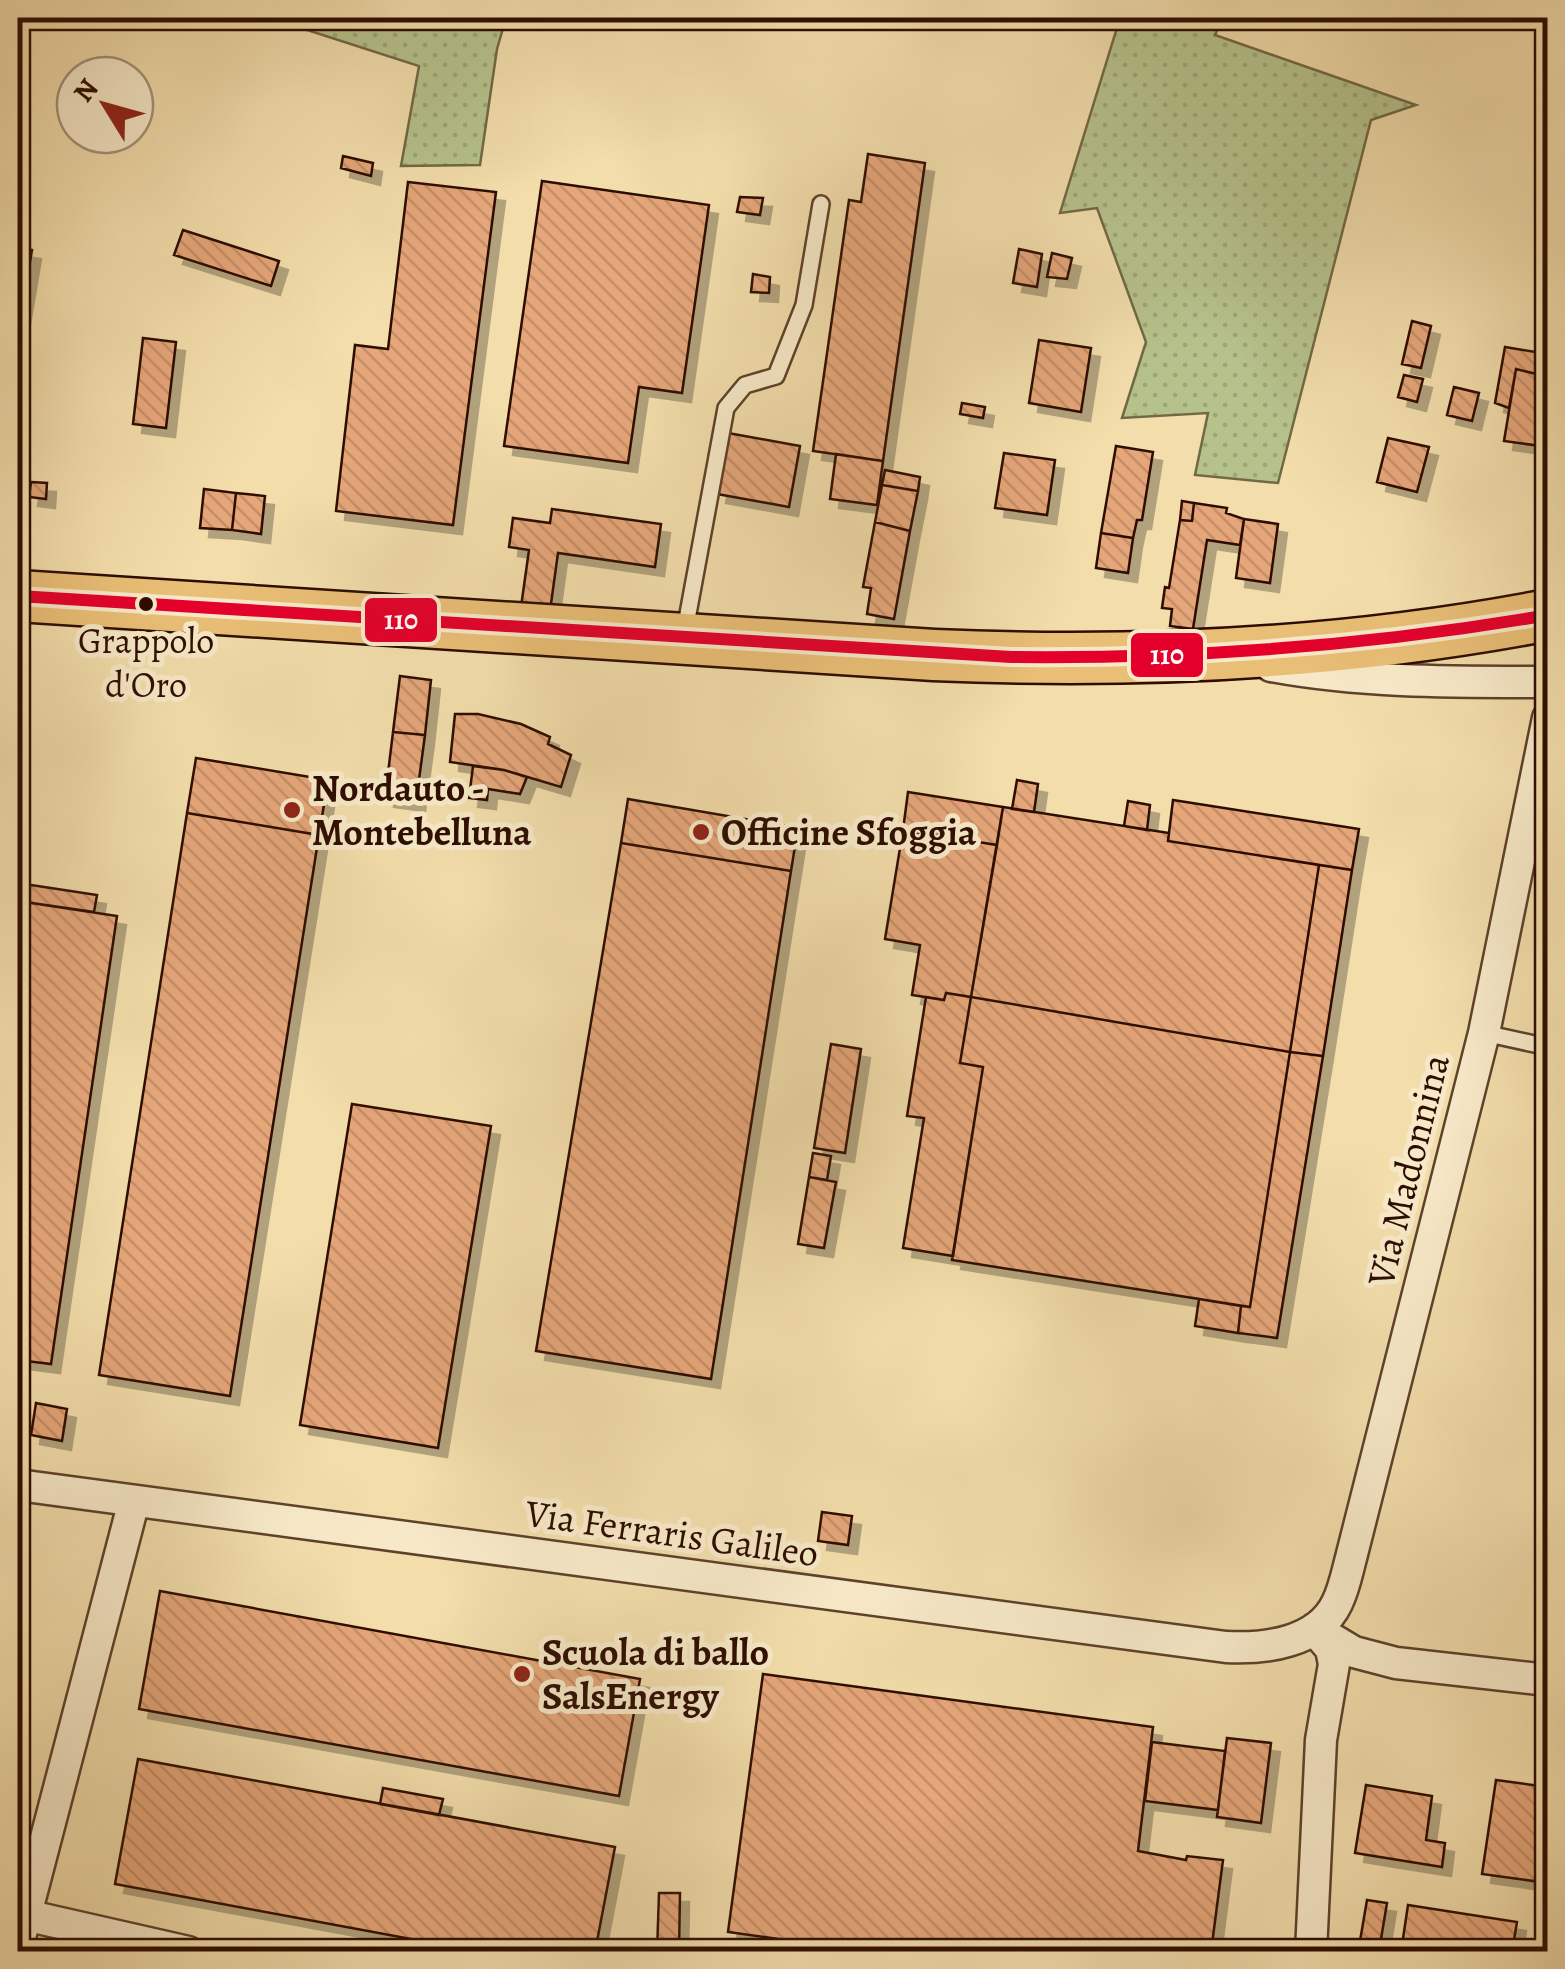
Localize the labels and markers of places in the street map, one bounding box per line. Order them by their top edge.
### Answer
marker: Grappolo d'Oro [136,594,156,614]
place label: Grappolo d'Oro [78,616,214,709]
place label: Nordauto - Montebelluna [312,762,532,858]
marker: Nordauto - Montebelluna [281,799,303,821]
place label: Officine Sfoggia [721,806,977,858]
marker: Officine Sfoggia [690,821,712,843]
place label: Scuola di ballo SalsEnergy [542,1626,769,1722]
marker: Scuola di ballo SalsEnergy [511,1663,533,1685]

